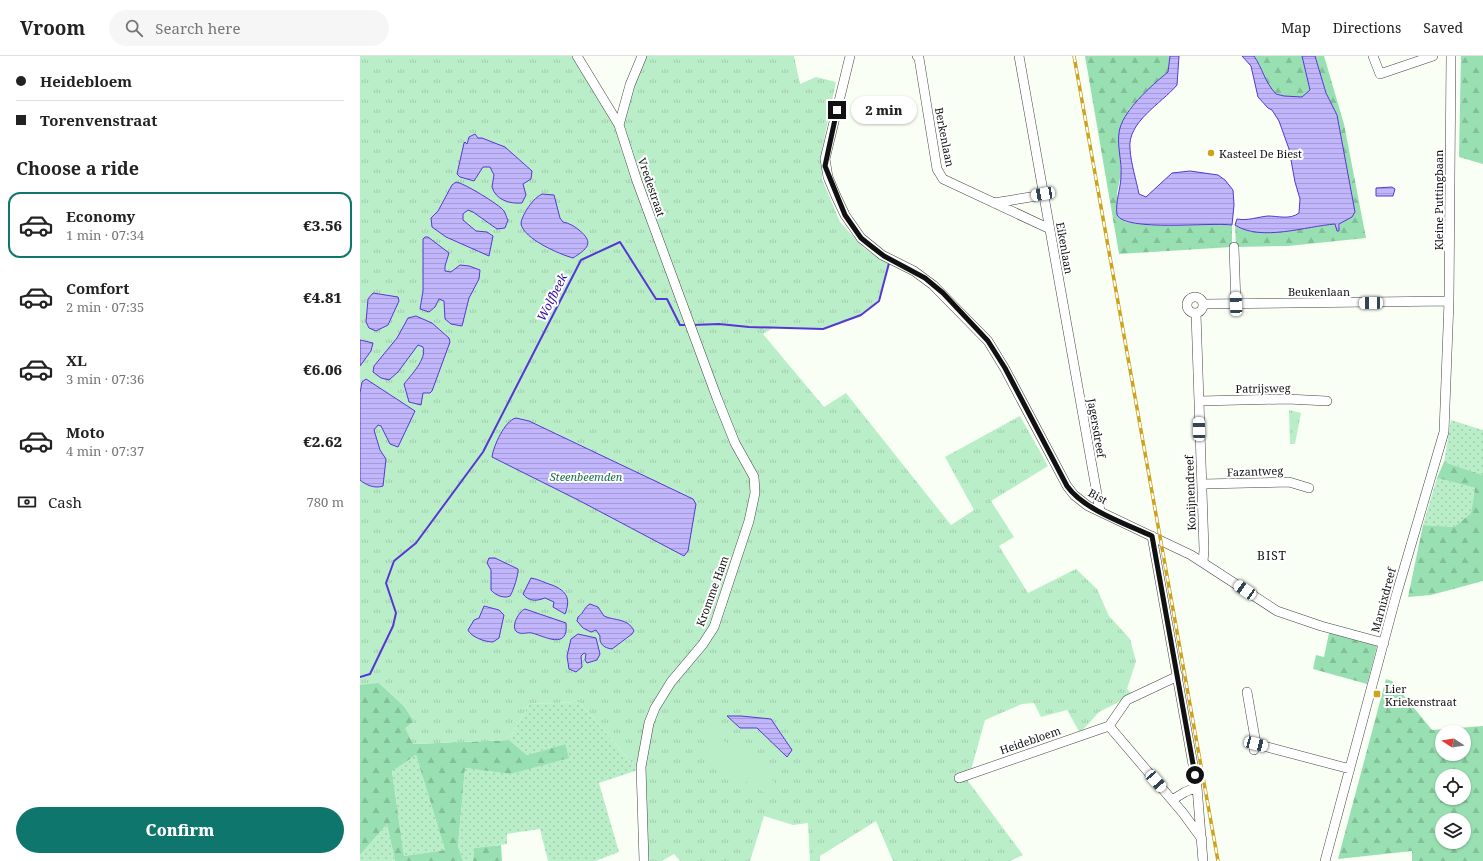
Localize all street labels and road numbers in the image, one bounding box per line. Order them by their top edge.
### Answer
street label: Berkenlaan [932,106,958,168]
street label: Kleine Puttingbaan [1431,150,1446,250]
street label: Vredestraat [635,156,669,218]
street label: Eikenlaan [1053,221,1077,275]
street label: Beukenlaan [1288,284,1350,299]
street label: Patrijsweg [1235,380,1291,396]
street label: Jagersdreef [1084,396,1110,460]
street label: Konijnendreef [1181,454,1199,531]
street label: Fazantweg [1227,463,1283,479]
street label: Bist [1086,485,1110,507]
street label: Kromme Ham [692,553,732,628]
street label: Marnixdreef [1367,565,1399,634]
street label: Heidebloem [998,722,1063,757]

